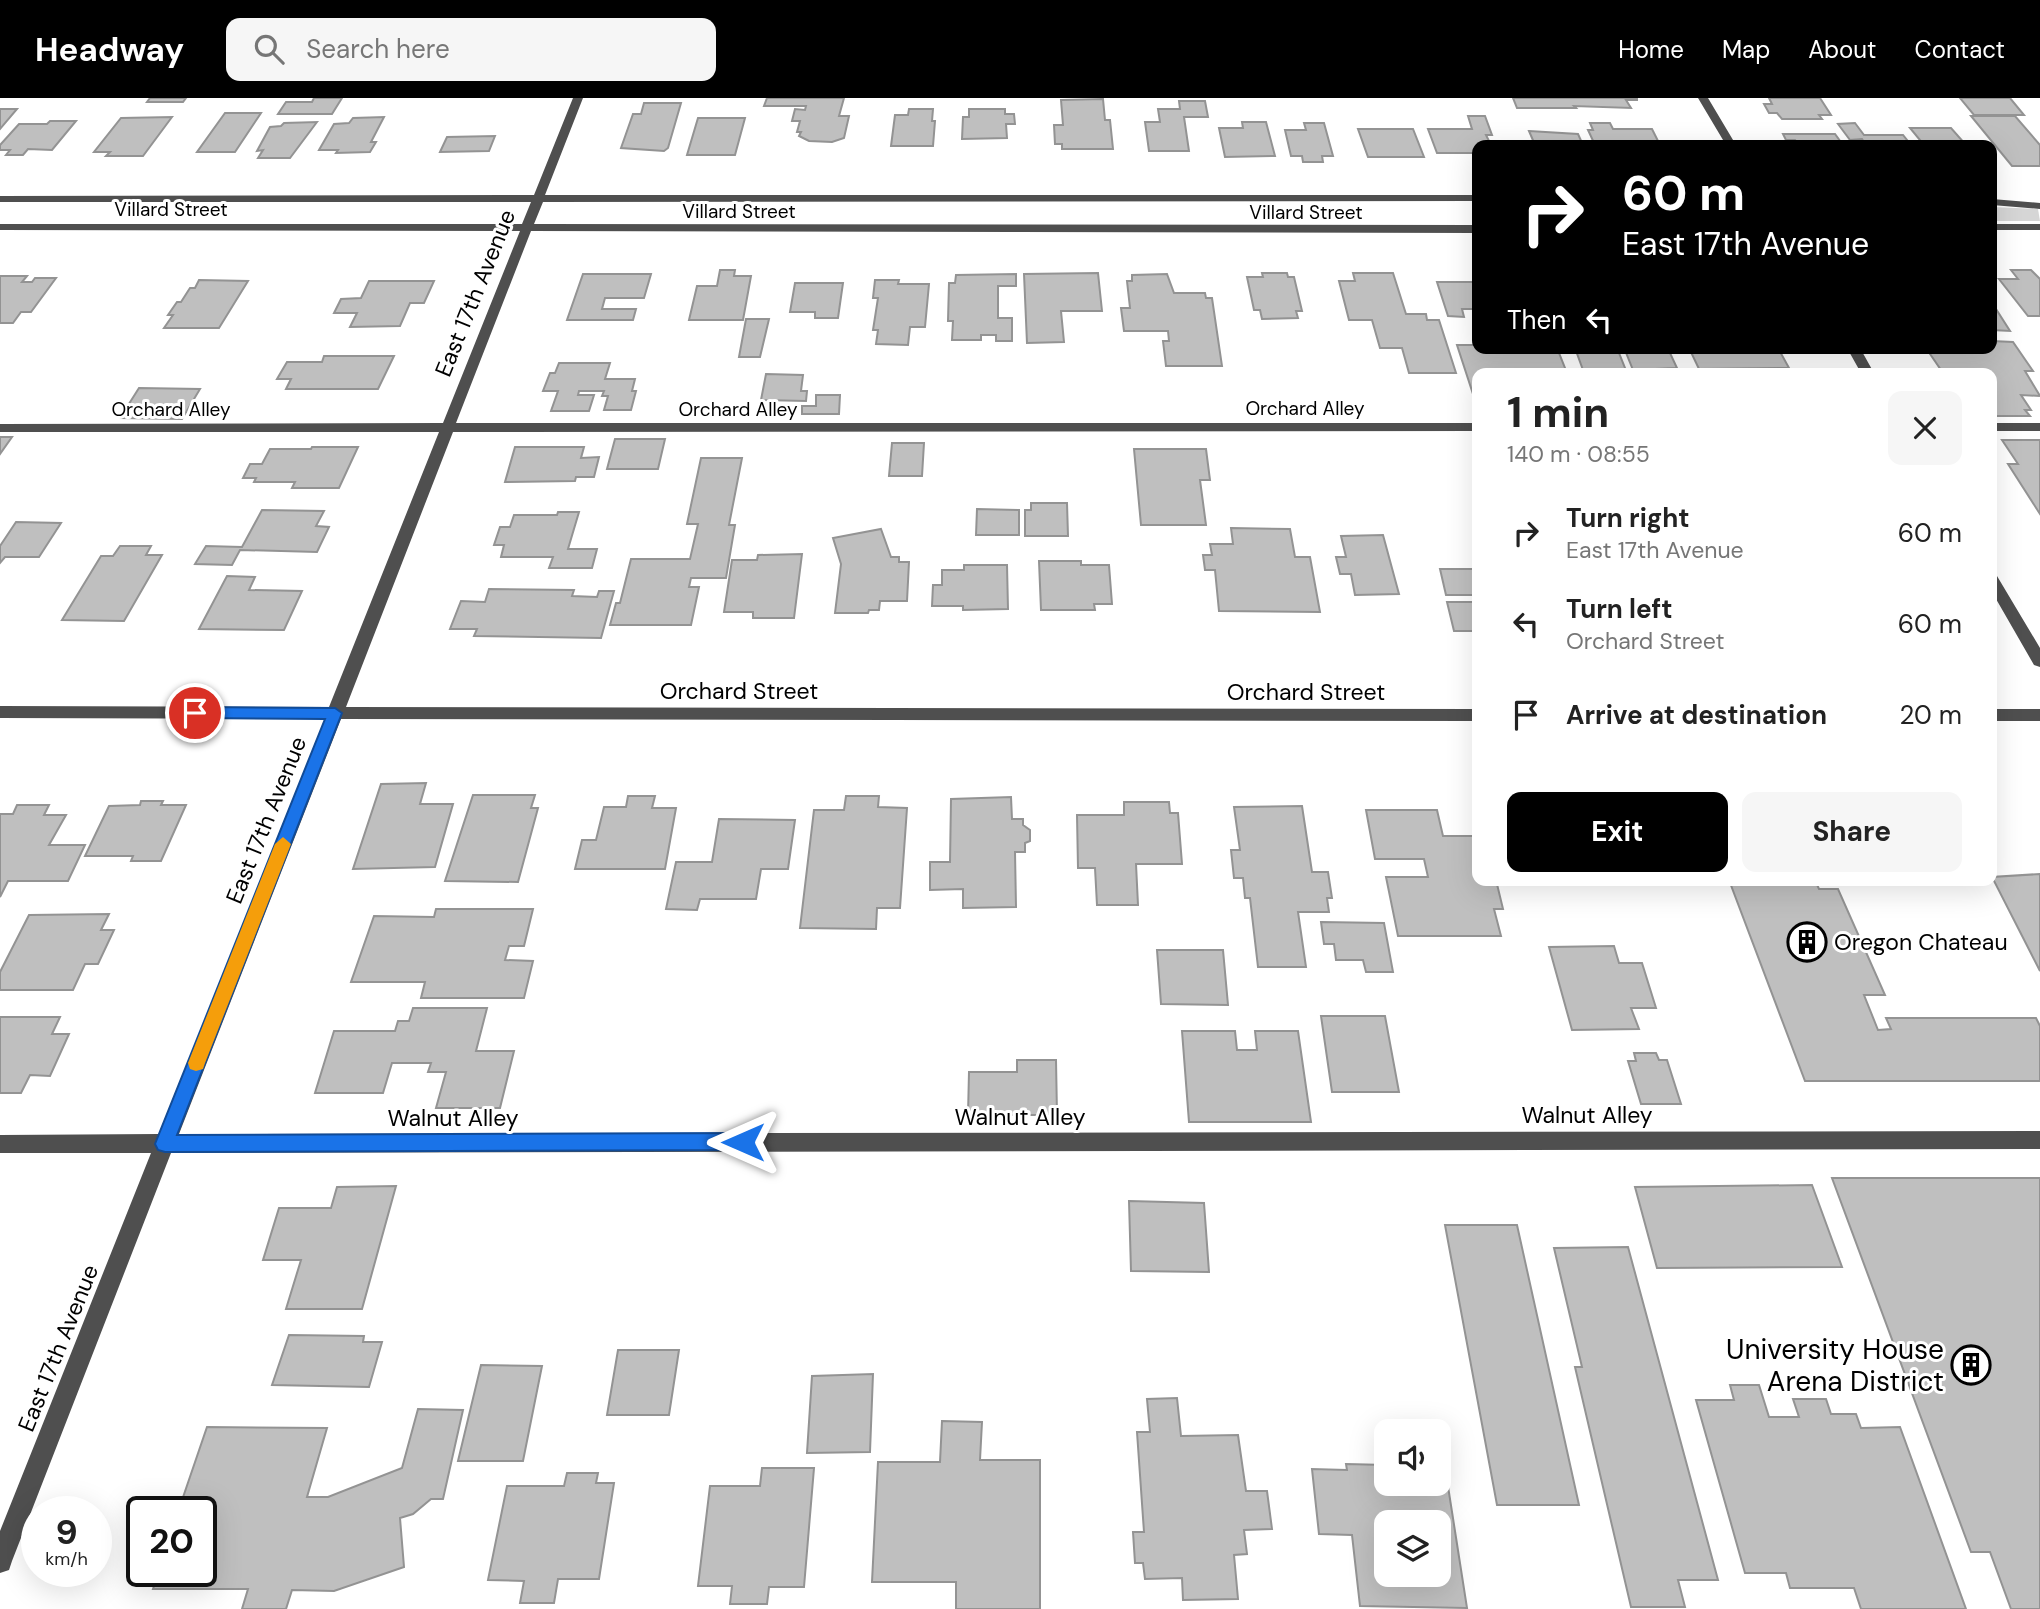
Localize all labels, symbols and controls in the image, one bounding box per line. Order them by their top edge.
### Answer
search box [226,18,716,81]
text: Headway [35,28,184,71]
icon: search [250,30,288,68]
text: Search here [306,32,450,66]
text: Home [1618,34,1684,65]
text: Map [1722,34,1770,65]
text: About [1808,34,1877,65]
text: Contact [1915,34,2005,65]
text: 60 m [1622,161,1745,225]
icon: right [1507,168,1598,259]
street label: Villard Street [114,197,228,222]
street label: Villard Street [682,199,796,224]
street label: Villard Street [1249,200,1363,225]
street label: East 17th Avenue [428,205,522,381]
text: East 17th Avenue [1622,223,1869,265]
icon: left [1580,301,1618,339]
text: Then [1507,303,1566,337]
text: 1 min [1507,385,1609,440]
button: close [1888,391,1962,465]
street label: Orchard Alley [1245,396,1365,421]
street label: Orchard Alley [111,397,231,422]
street label: Orchard Alley [678,397,798,422]
text: 140 m · 08:55 [1507,439,1650,469]
text: Turn right [1566,501,1690,535]
icon: right [1507,514,1545,552]
text: 60 m [1898,516,1962,550]
text: East 17th Avenue [1566,535,1744,565]
text: Turn left [1566,592,1673,626]
icon: left [1507,605,1545,643]
text: 60 m [1898,607,1962,641]
text: Orchard Street [1566,626,1725,656]
street label: Orchard Street [660,676,818,706]
street label: Orchard Street [1227,677,1385,707]
pin [165,683,225,743]
icon: arrive [176,694,214,732]
icon: arrive [1507,696,1545,734]
text: Arrive at destination [1566,698,1827,732]
text: 20 m [1899,698,1962,732]
street label: East 17th Avenue [219,732,313,908]
button: Exit [1507,792,1728,872]
button: Share [1742,792,1962,872]
building icon: Oregon Chateau [1786,921,1828,963]
place label: Oregon Chateau [1834,927,2008,957]
street label: Walnut Alley [1521,1100,1653,1130]
street label: Walnut Alley [954,1102,1086,1132]
street label: Walnut Alley [387,1103,519,1133]
position arrow [706,1105,780,1179]
street label: East 17th Avenue [11,1260,105,1436]
place label: University House Arena District [1726,1331,1944,1400]
building icon: University House Arena District [1950,1344,1992,1386]
map controls [1374,1419,1451,1587]
button: sound [1374,1419,1451,1496]
speed limit sign: 20 [126,1496,217,1587]
text: 9 [55,1509,78,1555]
button: layers [1374,1510,1451,1587]
text: km/h [45,1547,88,1571]

